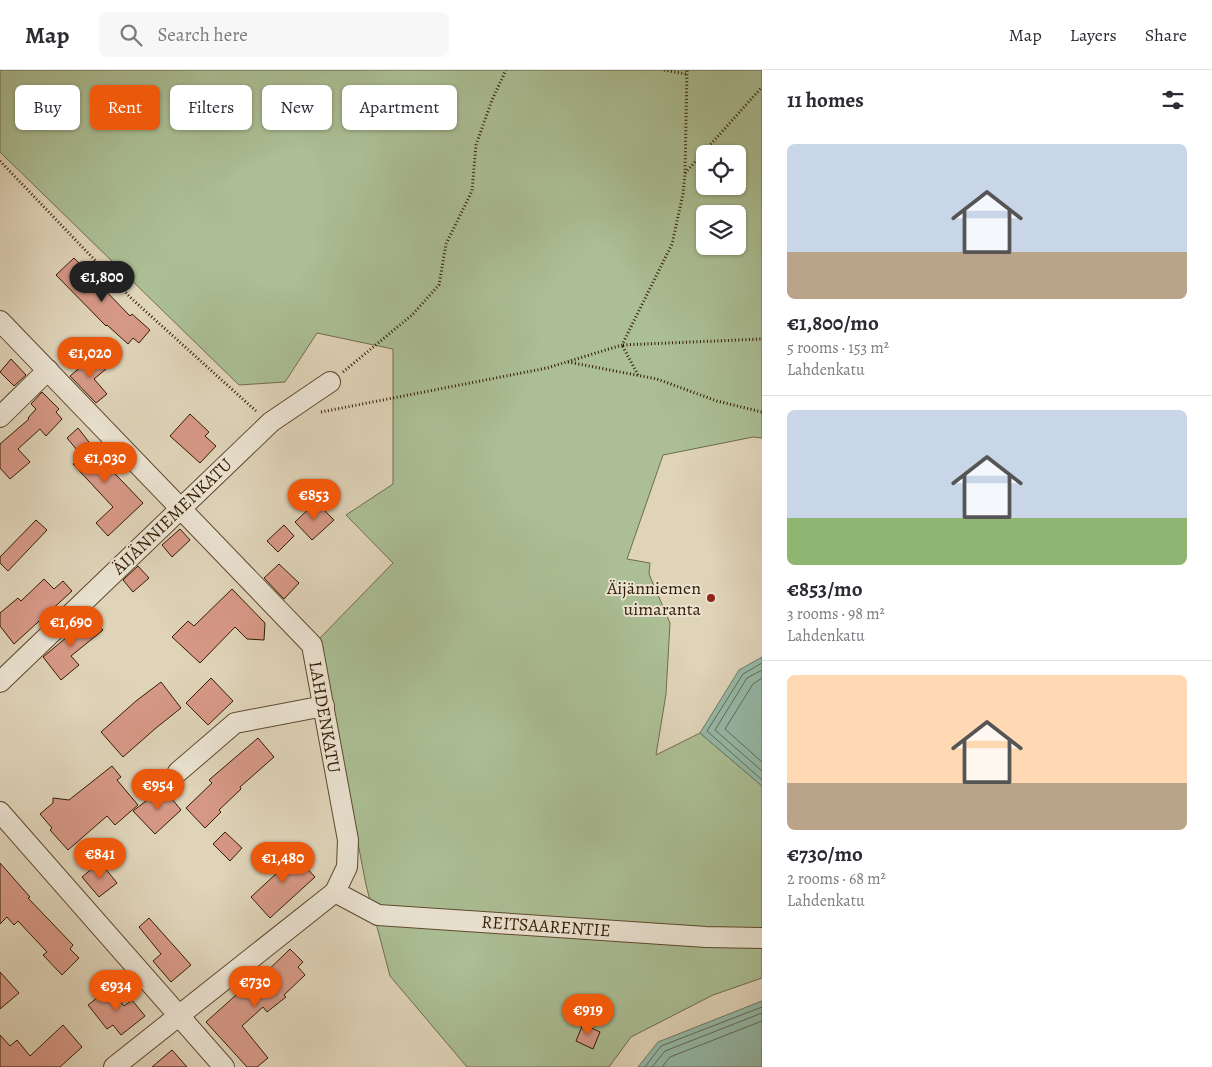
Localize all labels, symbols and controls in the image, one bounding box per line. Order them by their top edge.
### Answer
search box [99,12,449,57]
text: Map [25,19,69,51]
icon: search [117,21,145,49]
text: Search here [157,22,248,48]
text: Map [1009,23,1042,47]
text: Layers [1070,23,1117,47]
text: Share [1145,23,1187,47]
chip: Buy [15,85,80,130]
chip: Rent [90,85,160,130]
chip: Filters [170,85,252,130]
chip: New [262,85,332,130]
chip: Apartment [342,85,457,130]
text: 11 homes [787,86,864,114]
icon: filters [1159,86,1187,114]
map controls [696,145,746,255]
button: locate [696,145,746,195]
icon: home [942,177,1032,267]
button: layers [696,205,746,255]
pin: €1,800 [61,260,143,303]
text: €1,800 [81,266,124,288]
text: €1,800/mo [787,309,879,337]
pin: €1,020 [49,336,131,379]
text: 5 rooms · 153 m² [787,337,889,359]
text: €1,020 [68,342,112,364]
text: Lahdenkatu [787,359,865,381]
pin: €1,030 [64,442,146,484]
icon: home [942,442,1032,532]
text: €1,030 [84,447,126,469]
street label: ÄIJÄNNIEMENKATU [106,452,237,580]
pin: €853 [284,478,344,521]
text: €853 [299,484,329,506]
text: €853/mo [787,575,862,603]
place label: Äijänniemen uimaranta [606,576,702,621]
marker: Äijänniemen uimaranta [705,592,717,604]
text: 3 rooms · 98 m² [787,603,885,625]
pin: €1,690 [30,606,112,648]
text: €1,690 [50,611,92,633]
text: Lahdenkatu [787,625,865,647]
street label: LAHDENKATU [303,659,347,775]
icon: home [942,707,1032,797]
pin: €954 [128,768,188,811]
text: €954 [143,774,173,796]
pin: €841 [70,838,130,880]
text: €730/mo [787,840,863,868]
pin: €1,480 [242,842,324,884]
text: €841 [85,843,115,865]
text: €1,480 [262,847,304,869]
text: 2 rooms · 68 m² [787,868,886,890]
text: Lahdenkatu [787,890,865,912]
street label: REITSAARENTIE [481,910,611,942]
pin: €730 [225,966,285,1008]
pin: €934 [86,970,146,1012]
text: €730 [240,971,270,993]
text: €934 [101,975,132,997]
pin: €919 [558,994,618,1036]
text: €919 [573,999,603,1021]

